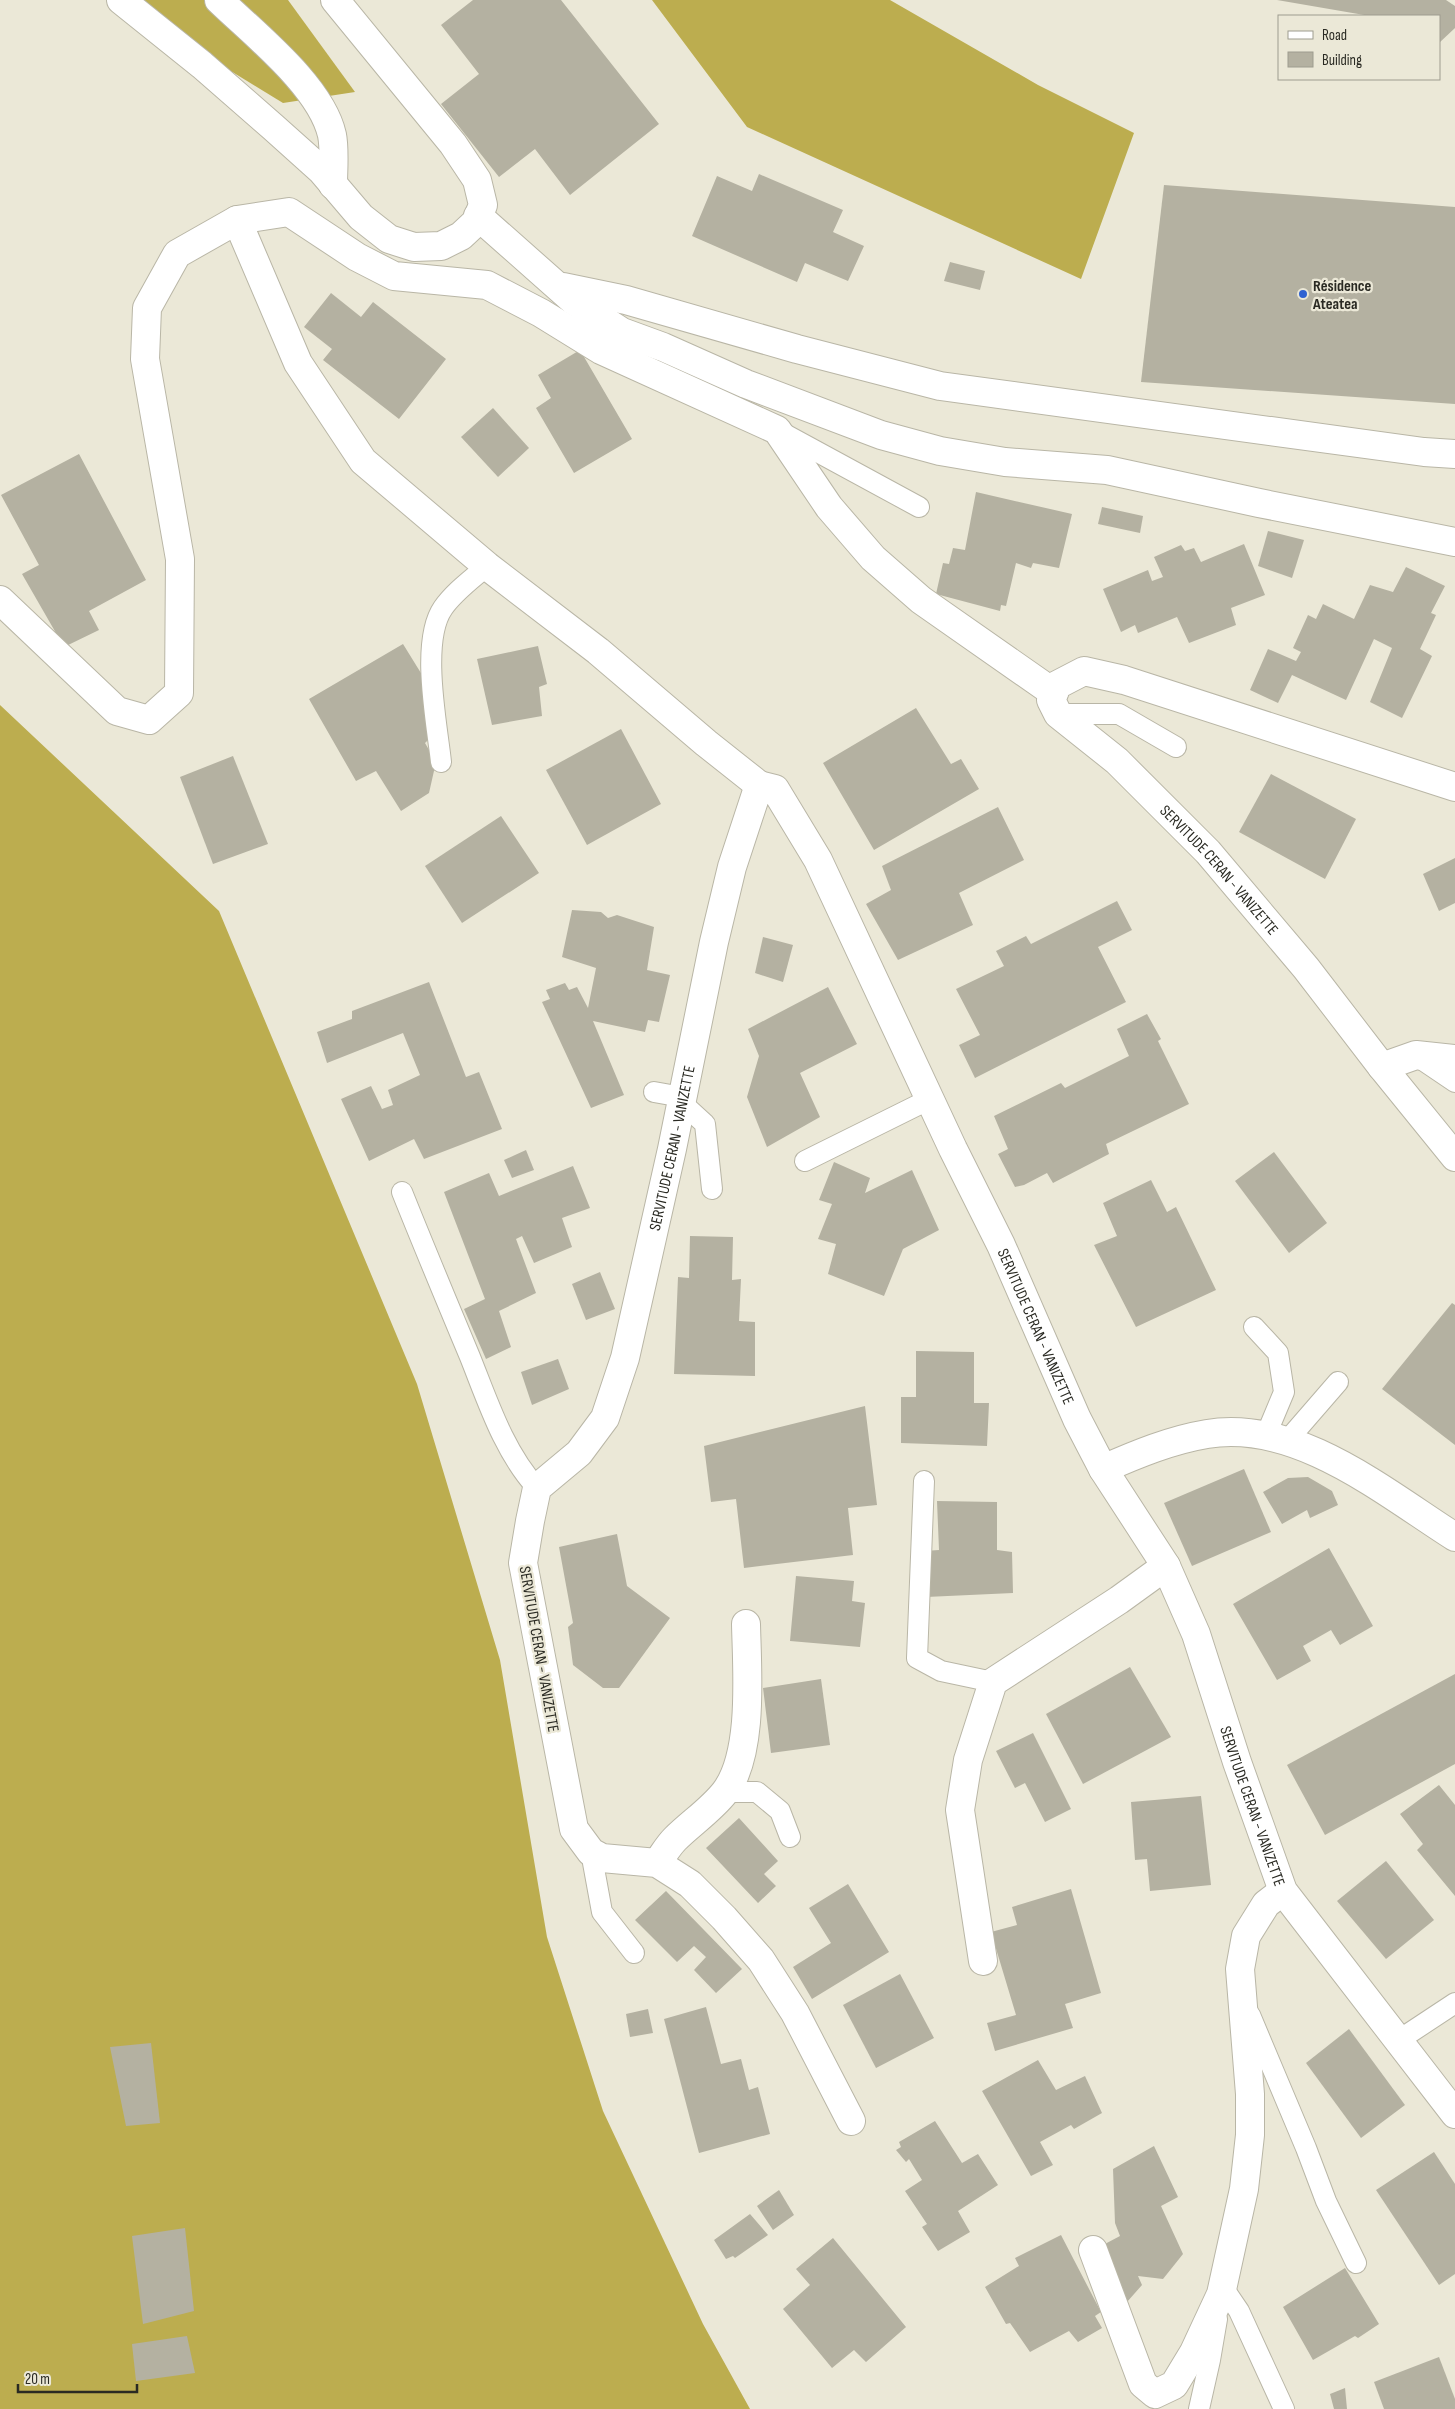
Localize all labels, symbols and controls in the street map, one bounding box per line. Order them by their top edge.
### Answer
legend [1278,15,1440,80]
text: Road [1322,26,1347,45]
text: Building [1322,51,1362,70]
place label: Résidence Ateatea [1312,277,1372,314]
marker: Résidence Ateatea [1297,288,1309,300]
street label: SERVITUDE CERAN - VANIZETTE [1155,802,1282,939]
street label: SERVITUDE CERAN - VANIZETTE [646,1064,700,1233]
street label: SERVITUDE CERAN - VANIZETTE [993,1246,1077,1408]
street label: SERVITUDE CERAN - VANIZETTE [515,1565,562,1734]
street label: SERVITUDE CERAN - VANIZETTE [1215,1724,1289,1889]
scale bar [18,2362,136,2394]
text: 20 m [25,2370,50,2389]

